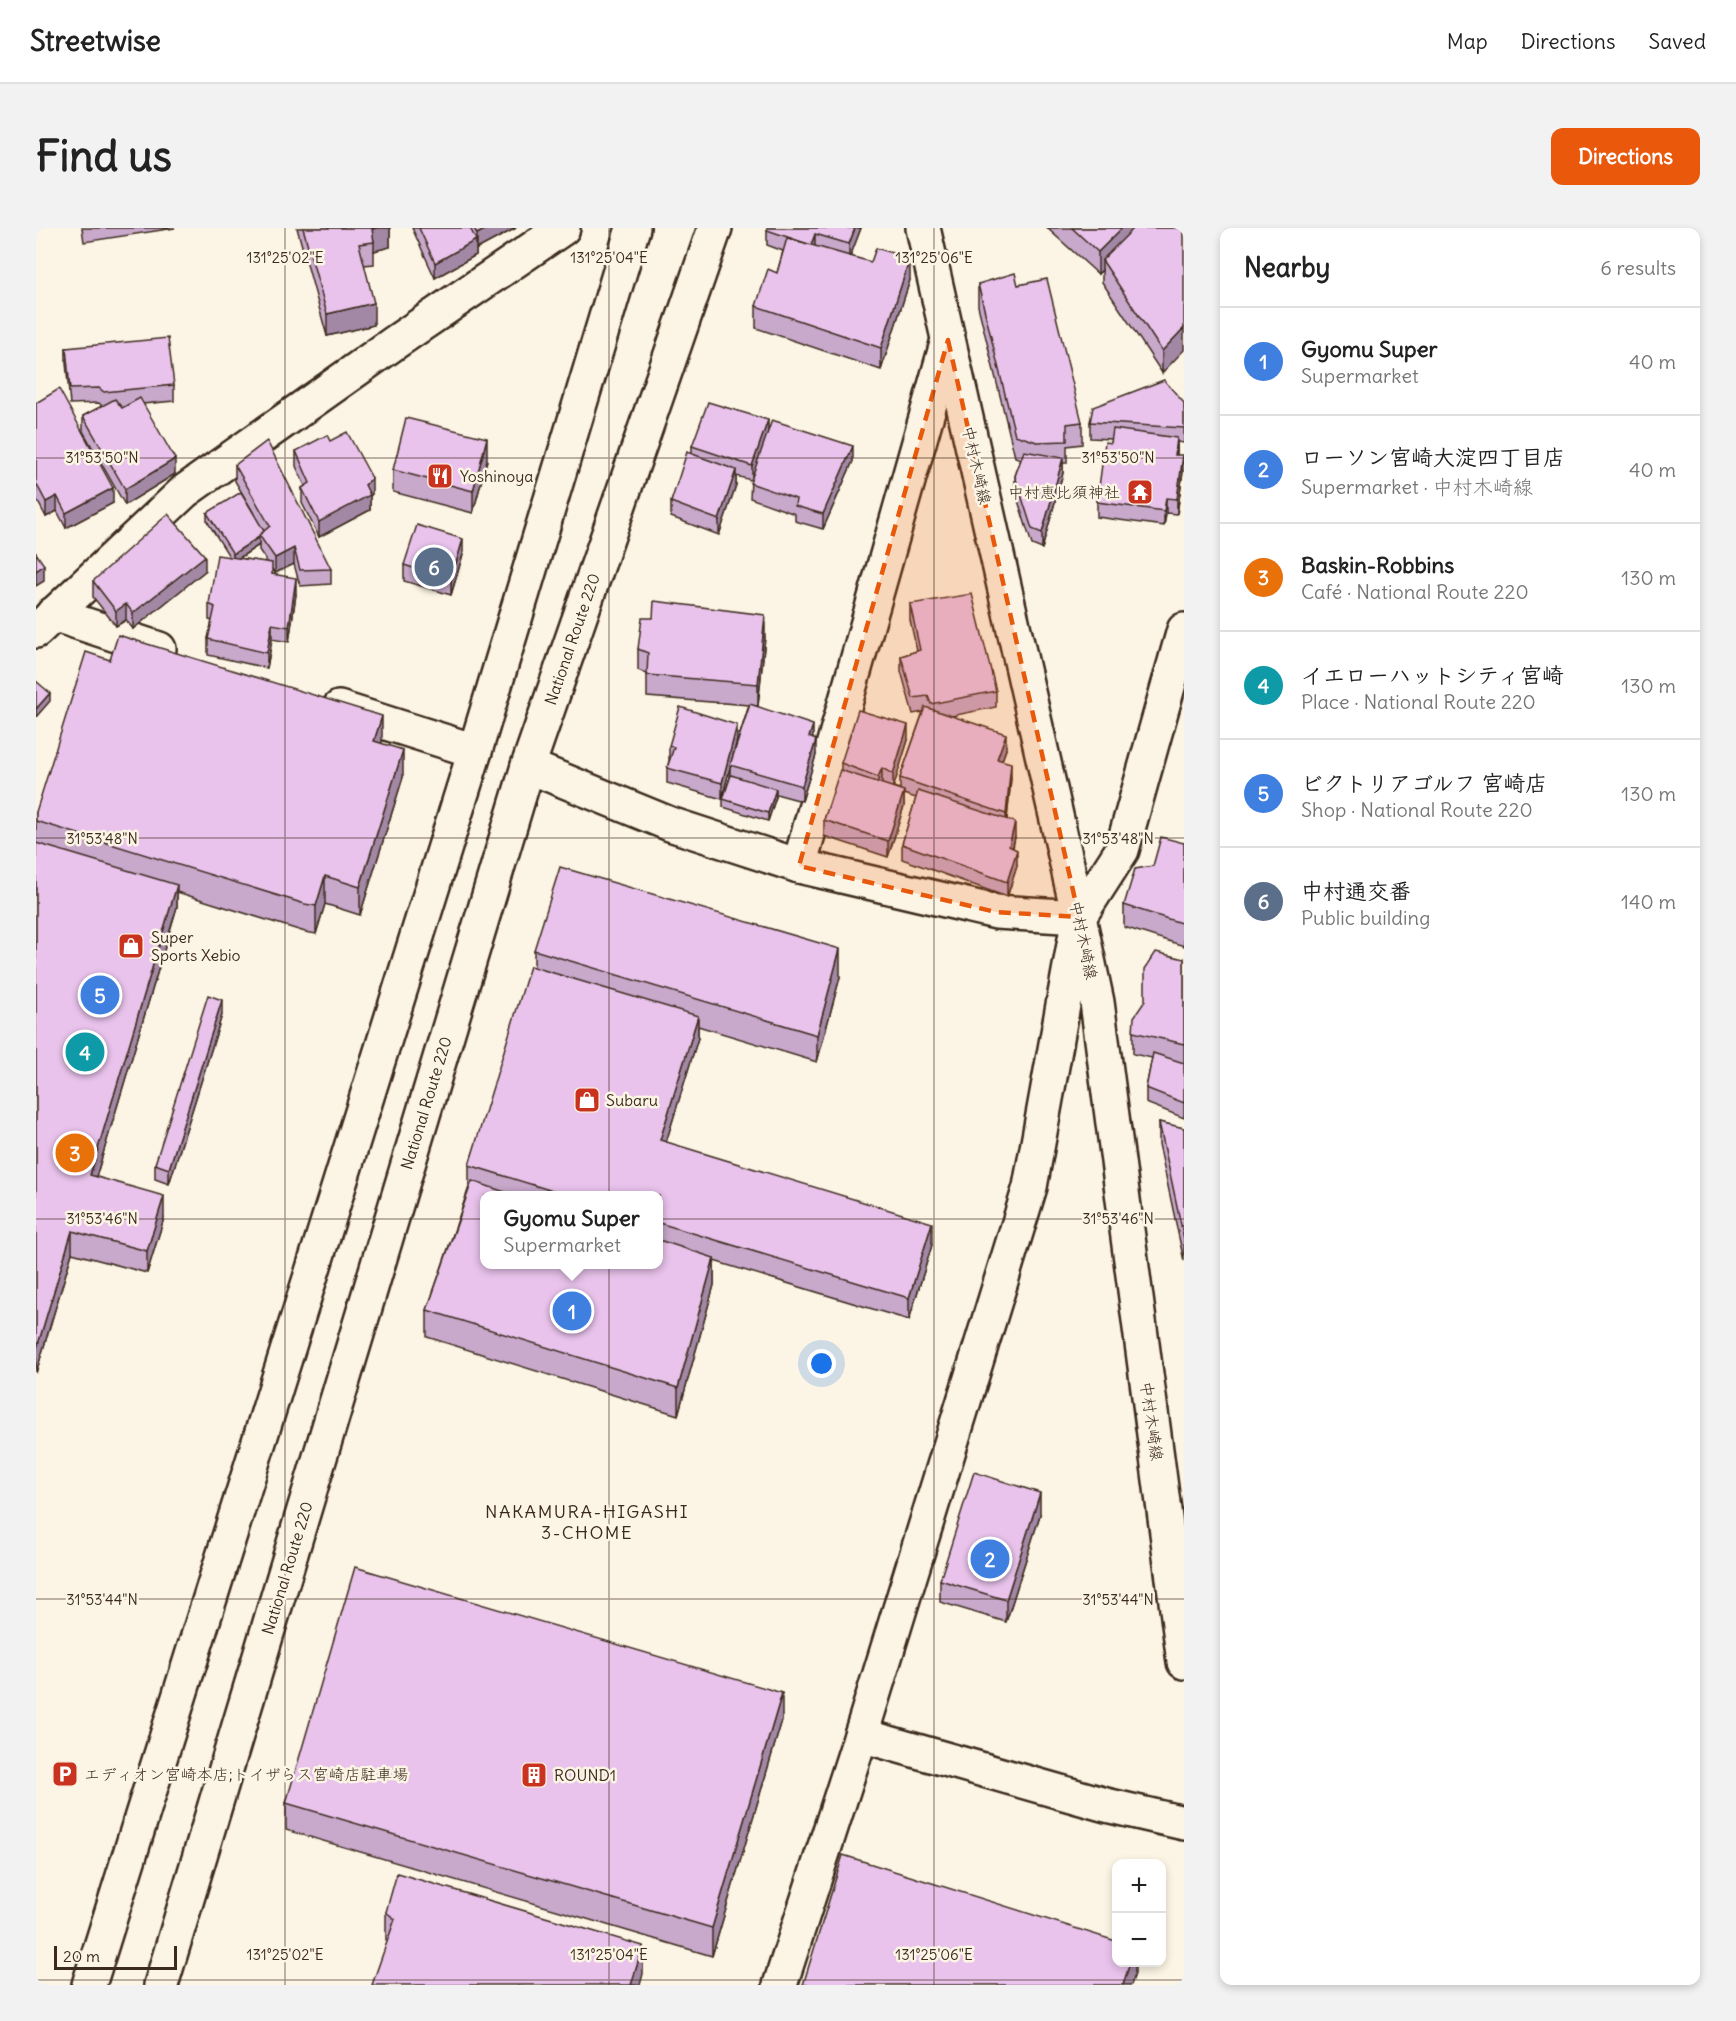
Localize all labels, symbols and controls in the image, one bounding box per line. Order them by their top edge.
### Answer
text: Streetwise [30,23,161,59]
text: Map [1447,28,1488,55]
text: Directions [1521,28,1615,55]
text: Saved [1648,28,1706,55]
button: Directions [1551,128,1700,185]
text: Find us [36,130,172,182]
text: 131°25'02"E [246,248,324,267]
text: 131°25'04"E [570,248,648,267]
text: 131°25'06"E [895,248,973,267]
text: Nearby [1244,251,1330,284]
text: 6 results [1600,255,1676,280]
text: Gyomu Super [1301,335,1437,363]
text: 1 [1260,349,1267,374]
text: 40 m [1629,349,1676,374]
text: Supermarket [1301,363,1419,388]
street label: 中村木崎線 [958,424,996,506]
text: ローソン宮崎大淀四丁目店 [1301,443,1565,471]
text: 31°53'50"N [65,448,139,467]
text: 31°53'50"N [1081,448,1155,467]
text: 2 [1258,457,1269,482]
text: 40 m [1629,457,1676,482]
restaurant icon: Yoshinoya [425,461,455,491]
place label: Yoshinoya [460,466,533,486]
text: Supermarket · 中村木崎線 [1301,474,1533,499]
temple icon: 中村恵比須神社 [1125,477,1155,507]
place label: 中村恵比須神社 [1008,482,1120,502]
pin: 6 [414,544,454,590]
text: Baskin-Robbins [1301,551,1454,579]
text: 3 [1258,565,1269,590]
text: 130 m [1621,565,1676,590]
street label: National Route 220 [540,571,604,707]
text: Café · National Route 220 [1301,579,1529,604]
text: イエローハットシティ宮崎 [1301,661,1564,689]
text: 4 [1258,673,1269,698]
text: 130 m [1621,673,1676,698]
text: Place · National Route 220 [1301,689,1536,714]
text: ビクトリアゴルフ 宮崎店 [1301,769,1547,797]
text: 5 [1258,781,1269,806]
text: 130 m [1621,781,1676,806]
text: Shop · National Route 220 [1301,797,1533,822]
text: 31°53'48"N [66,829,138,848]
text: 31°53'48"N [1082,829,1154,848]
text: 中村通交番 [1301,877,1411,905]
text: 6 [1258,889,1269,914]
text: 140 m [1621,889,1676,914]
street label: 中村木崎線 [1066,899,1102,981]
text: Public building [1301,905,1430,930]
place label: Super Sports Xebio [151,927,241,965]
shop icon: Super Sports Xebio [116,931,146,961]
pin: 5 [80,972,120,1017]
pin: 4 [65,1030,104,1074]
street label: National Route 220 [396,1034,456,1172]
shop icon: Subaru [572,1085,602,1115]
place label: Subaru [606,1090,658,1110]
pin: 3 [56,1130,94,1176]
popup [480,1191,663,1269]
text: Gyomu Super [503,1204,640,1232]
text: 31°53'46"N [66,1209,138,1228]
text: 31°53'46"N [1082,1209,1154,1228]
text: Supermarket [503,1232,621,1257]
pin: 1 [552,1288,592,1334]
your location [807,1349,836,1378]
street label: 中村木崎線 [1137,1380,1167,1462]
street label: National Route 220 [257,1499,317,1637]
district label: NAKAMURA-HIGASHI 3-CHOME [485,1500,689,1544]
pin: 2 [970,1536,1010,1582]
text: 31°53'44"N [66,1590,138,1609]
text: 31°53'44"N [1082,1590,1154,1609]
parking icon: エディオン宮崎本店;トイザらス宮崎店駐車場 [50,1759,80,1789]
building icon: ROUND1 [519,1760,549,1790]
place label: エディオン宮崎本店;トイザらス宮崎店駐車場 [84,1764,409,1784]
place label: ROUND1 [554,1765,616,1785]
map controls [1112,1859,1166,1967]
button: + [1112,1859,1166,1913]
button: − [1112,1913,1166,1967]
scale bar [54,1943,177,1970]
text: 131°25'02"E [246,1945,324,1964]
text: 131°25'04"E [570,1945,648,1964]
text: 131°25'06"E [895,1945,973,1964]
text: 20 m [63,1946,100,1966]

